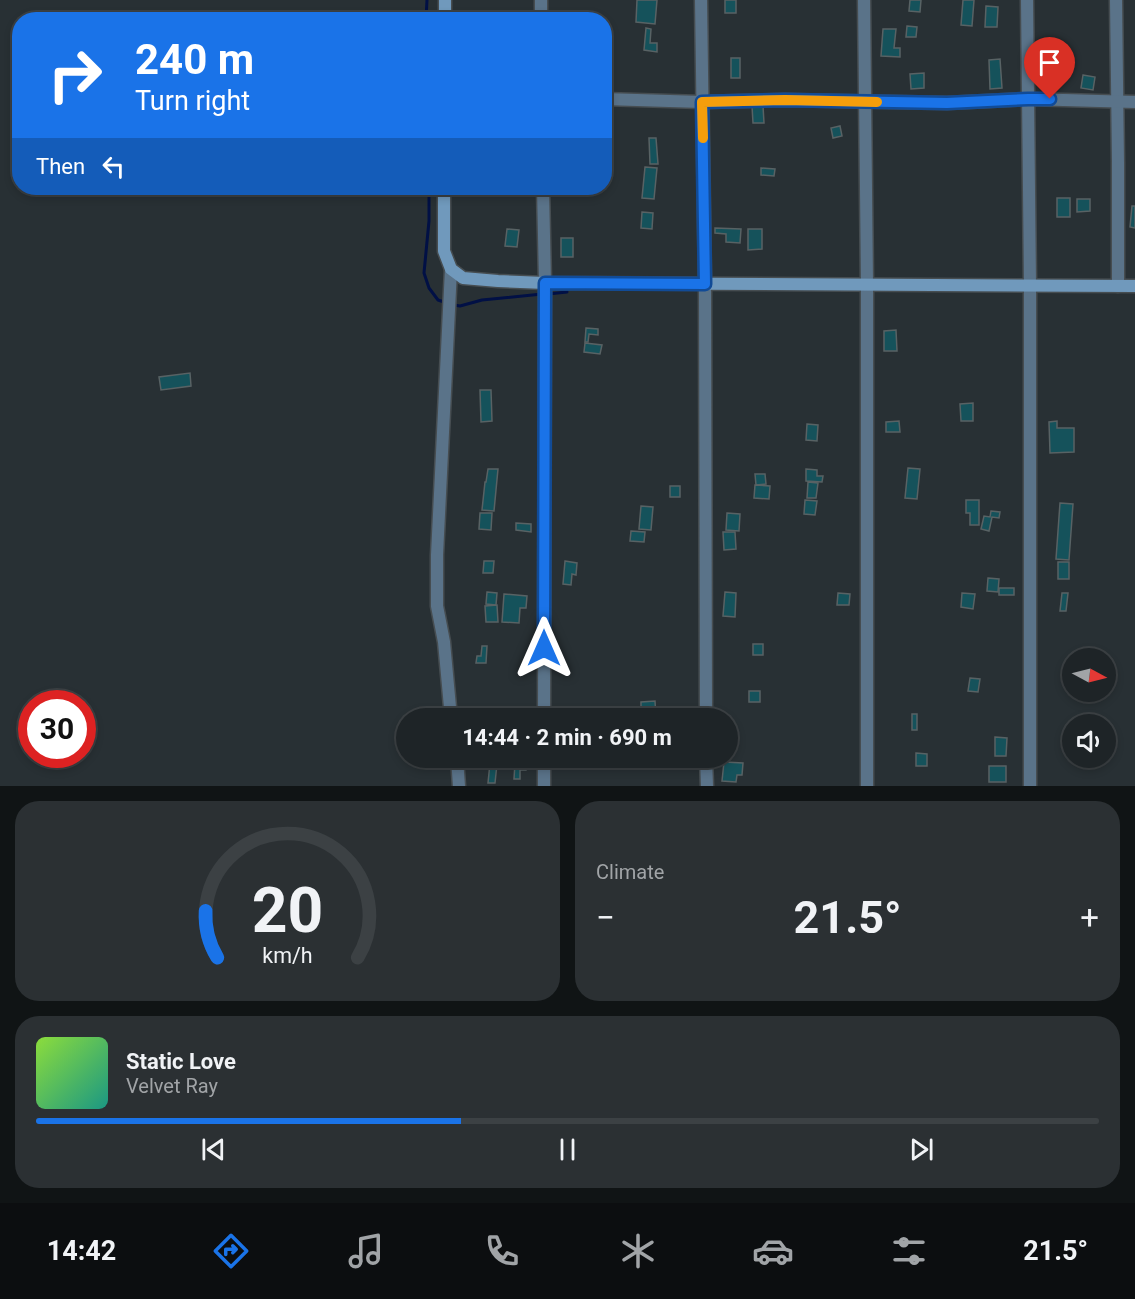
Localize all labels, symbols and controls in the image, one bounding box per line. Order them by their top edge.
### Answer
text: 240 m [135,35,254,84]
icon: right [36,36,114,114]
pin [1024,37,1075,99]
icon: arrive [1033,46,1066,79]
text: Turn right [135,85,250,117]
icon: left [97,150,130,183]
text: Then [36,154,85,179]
position arrow [512,616,576,680]
north arrow [1062,648,1116,702]
map controls [1062,648,1116,768]
speed limit sign: 30 [18,690,96,768]
button: sound [1062,714,1116,768]
text: 14:44 · 2 min · 690 m [462,725,672,750]
text: Climate [596,860,664,884]
text: 20 [252,874,323,947]
text: 21.5° [794,891,902,944]
text: − [596,898,615,937]
text: + [1080,898,1099,937]
text: km/h [262,943,313,968]
text: Static Love [126,1049,236,1074]
text: Velvet Ray [126,1074,218,1098]
icon: previous [197,1133,230,1166]
icon: pause [551,1133,584,1166]
icon: next [905,1133,938,1166]
icon: directions [210,1230,252,1272]
icon: music [345,1230,387,1272]
icon: phone [481,1230,523,1272]
icon: climate [617,1230,659,1272]
icon: car [752,1230,794,1272]
icon: filters [888,1230,930,1272]
text: 14:42 [47,1235,116,1267]
text: 21.5° [1023,1235,1088,1267]

